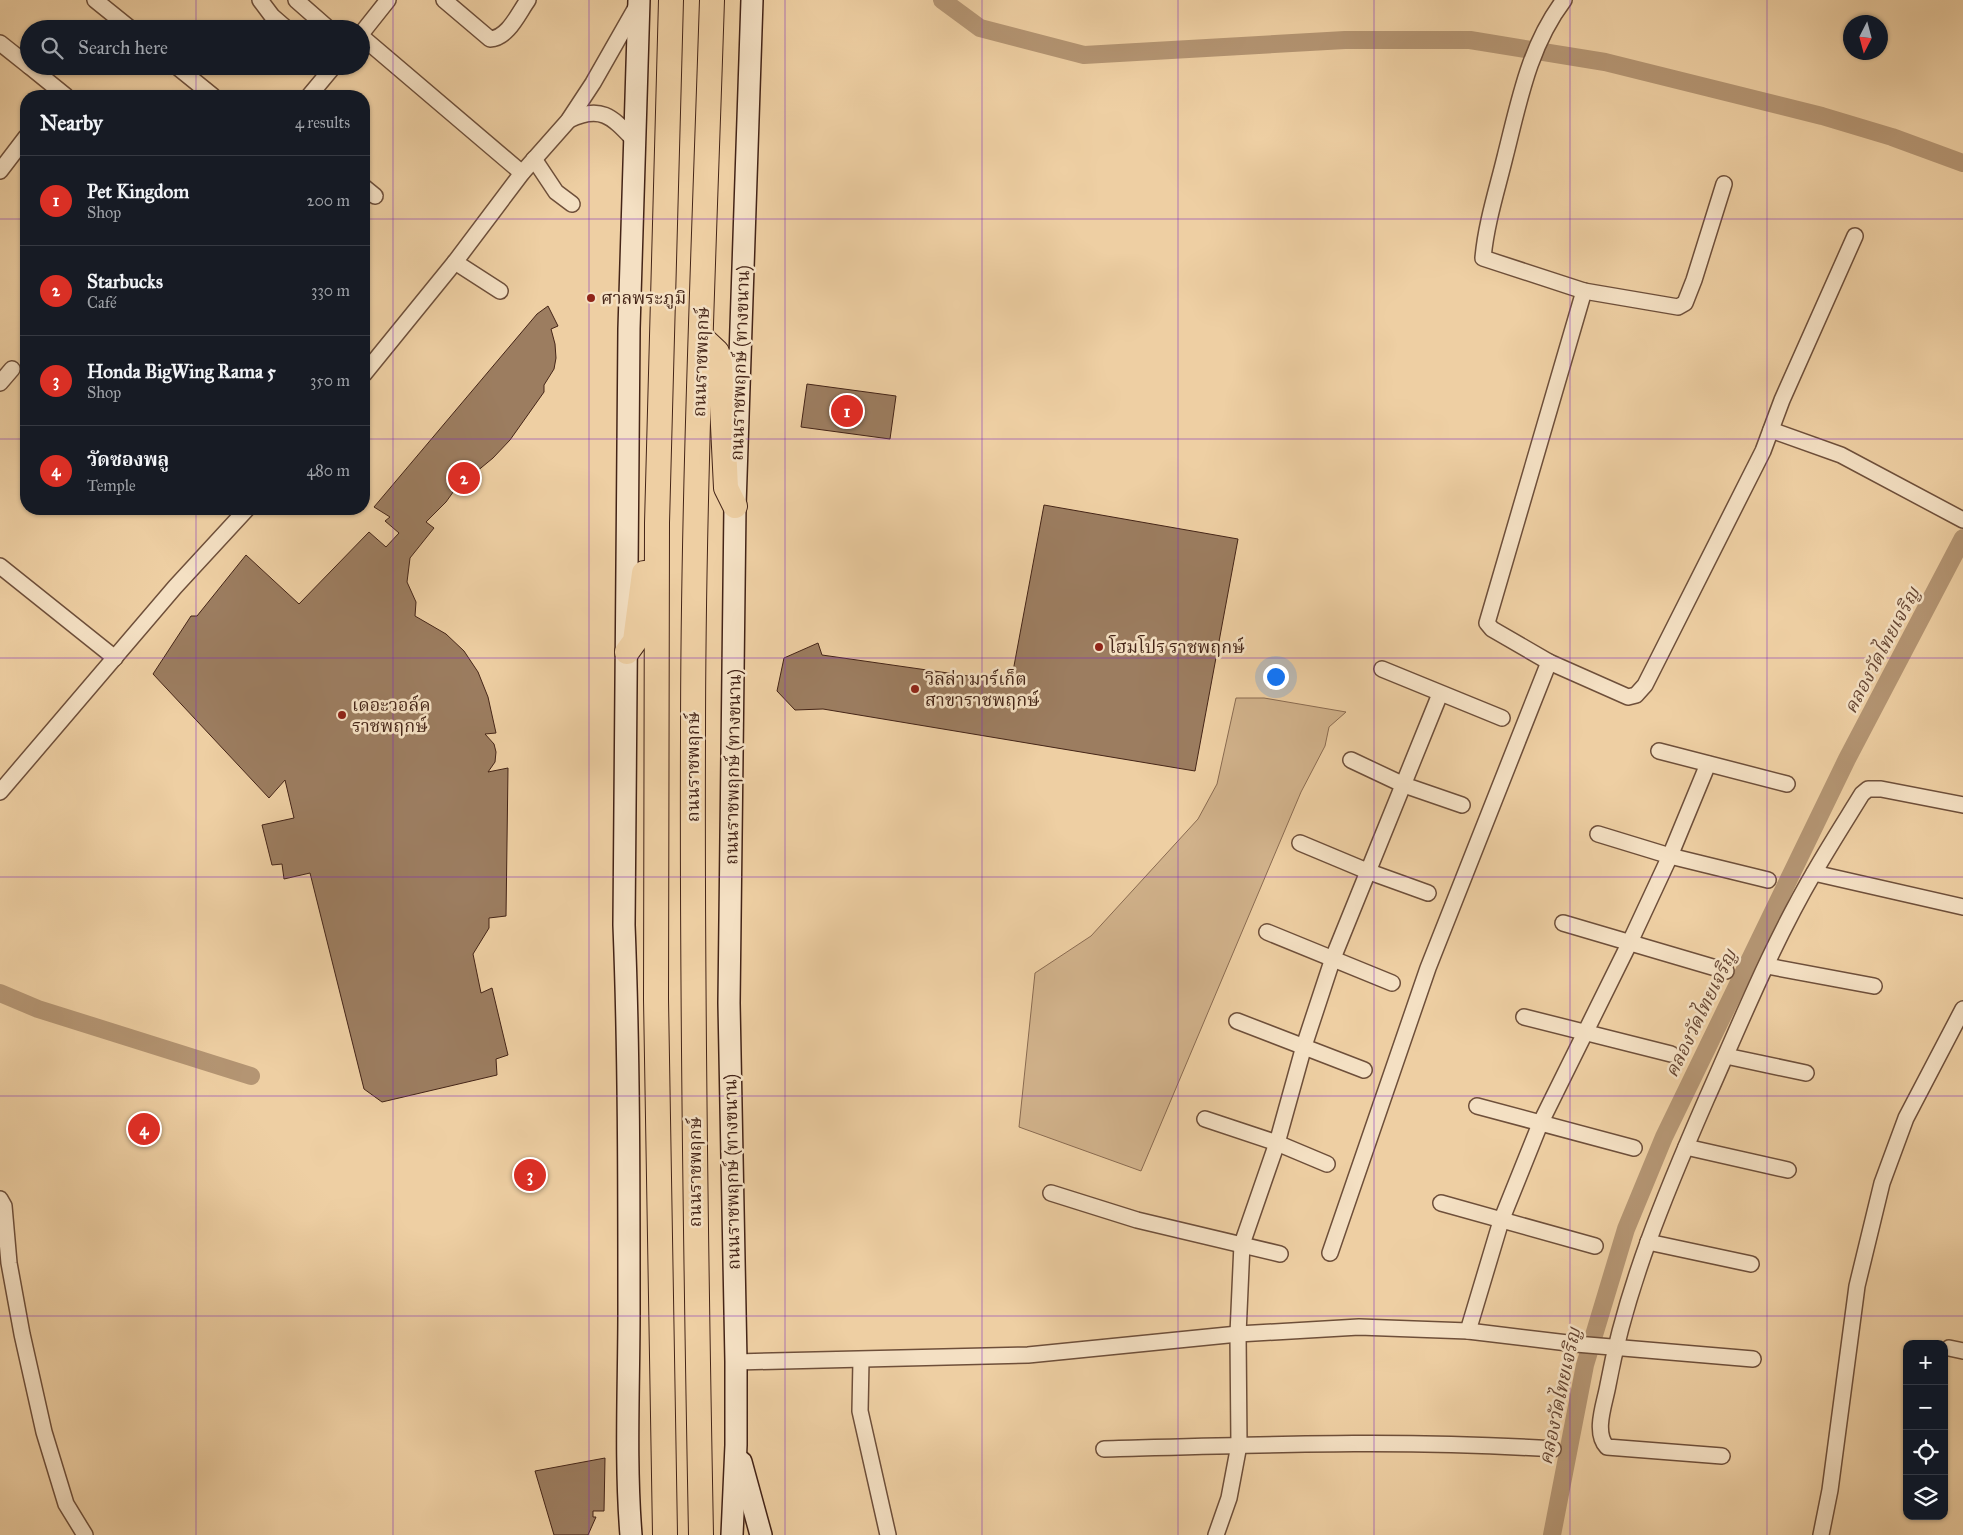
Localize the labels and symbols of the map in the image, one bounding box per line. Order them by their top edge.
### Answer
north arrow [1843,15,1888,60]
street label: ถนนราชพฤกษ์ (ทางขนาน) [726,265,755,461]
place label: ศาลพระภูมิ [601,287,686,309]
marker: ศาลพระภูมิ [585,292,597,304]
street label: ถนนราชพฤกษ์ [688,306,714,418]
pin: 1 [831,392,863,430]
pin: 2 [448,459,480,497]
water label: คลองวัดไทยเจริญ [1837,581,1925,717]
place label: โฮมโปร ราชพฤกษ์ [1108,634,1245,658]
marker: โฮมโปร ราชพฤกษ์ [1093,641,1105,653]
your location [1263,664,1289,690]
place label: วิลล่า มาร์เก็ต สาขาราชพฤกษ์ [925,668,1040,711]
street label: ถนนราชพฤกษ์ (ทางขนาน) [720,669,747,865]
marker: วิลล่า มาร์เก็ต สาขาราชพฤกษ์ [909,683,921,695]
place label: เดอะวอล์ค ราชพฤกษ์ [352,694,431,737]
marker: เดอะวอล์ค ราชพฤกษ์ [336,709,348,721]
street label: ถนนราชพฤกษ์ [682,711,704,822]
water label: คลองวัดไทยเจริญ [1658,943,1742,1081]
street label: ถนนราชพฤกษ์ (ทางขนาน) [719,1074,746,1270]
pin: 4 [128,1110,160,1148]
street label: ถนนราชพฤกษ์ [684,1116,706,1227]
pin: 3 [514,1156,546,1194]
water label: คลองวัดไทยเจริญ [1532,1324,1586,1467]

